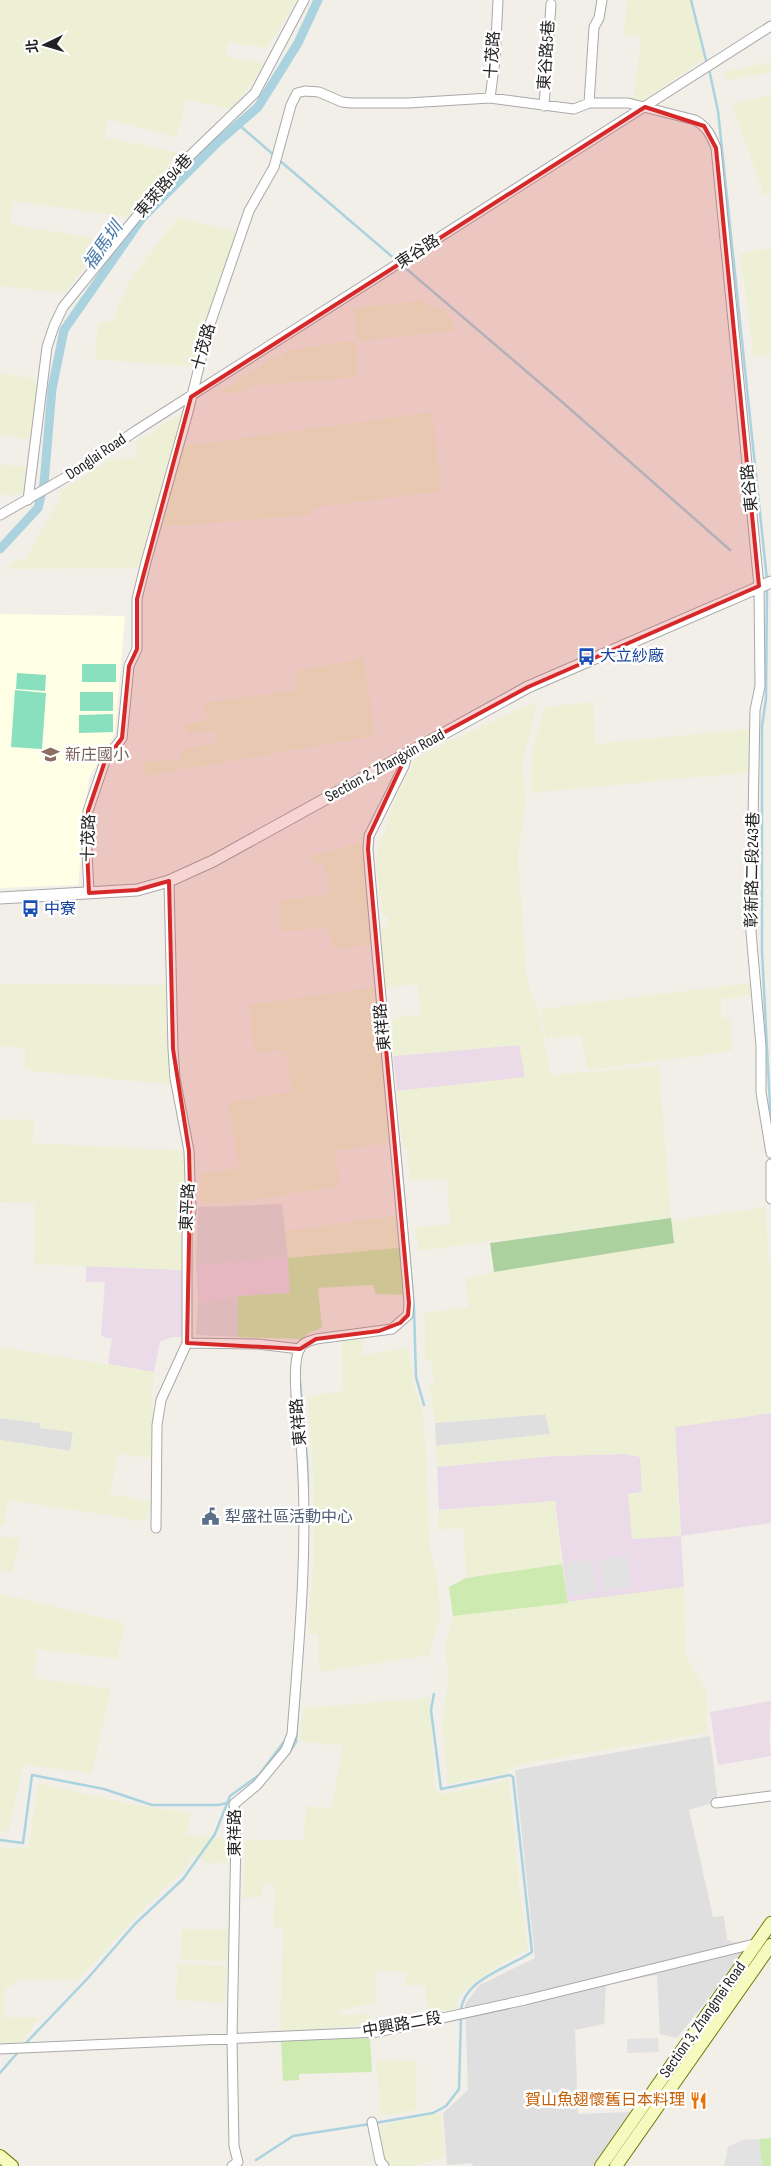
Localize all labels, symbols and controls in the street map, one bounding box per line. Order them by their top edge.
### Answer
street label: 東谷路5巷 [535,19,559,91]
north arrow [20,20,70,70]
street label: 十茂路 [482,30,504,80]
text: 北 [23,38,42,54]
street label: 東萊路94巷 [131,150,197,222]
water label: 福馬圳 [79,215,129,274]
street label: 東谷路 [393,231,443,273]
street label: 十茂路 [188,321,220,373]
street label: Donglai Road [62,430,130,484]
street label: 東谷路 [738,463,762,513]
bus stop icon: 大立紗廠 [576,646,596,666]
place label: 大立紗廠 [600,647,664,666]
street label: Section 2, Zhangxin Road [322,725,448,807]
school or university icon: 新庄國小 [41,745,61,765]
place label: 新庄國小 [65,746,129,765]
street label: 彰新路二段243巷 [742,812,764,928]
street label: 十茂路 [79,814,99,862]
bus stop icon: 中寮 [20,899,40,919]
place label: 中寮 [44,900,76,919]
street label: 東祥路 [371,1002,395,1052]
street label: 東平路 [177,1183,199,1231]
street label: 東祥路 [287,1397,311,1447]
public building icon: 犁盛社區活動中心 [201,1507,221,1527]
place label: 犁盛社區活動中心 [225,1508,353,1527]
street label: 東祥路 [226,1809,245,1857]
street label: Section 3, Zhangmei Road [656,1958,750,2082]
street label: 中興路二段 [361,2009,443,2041]
place label: 賀山魚翅懷舊日本料理 [525,2090,685,2110]
restaurant icon: 賀山魚翅懷舊日本料理 [689,2090,709,2110]

